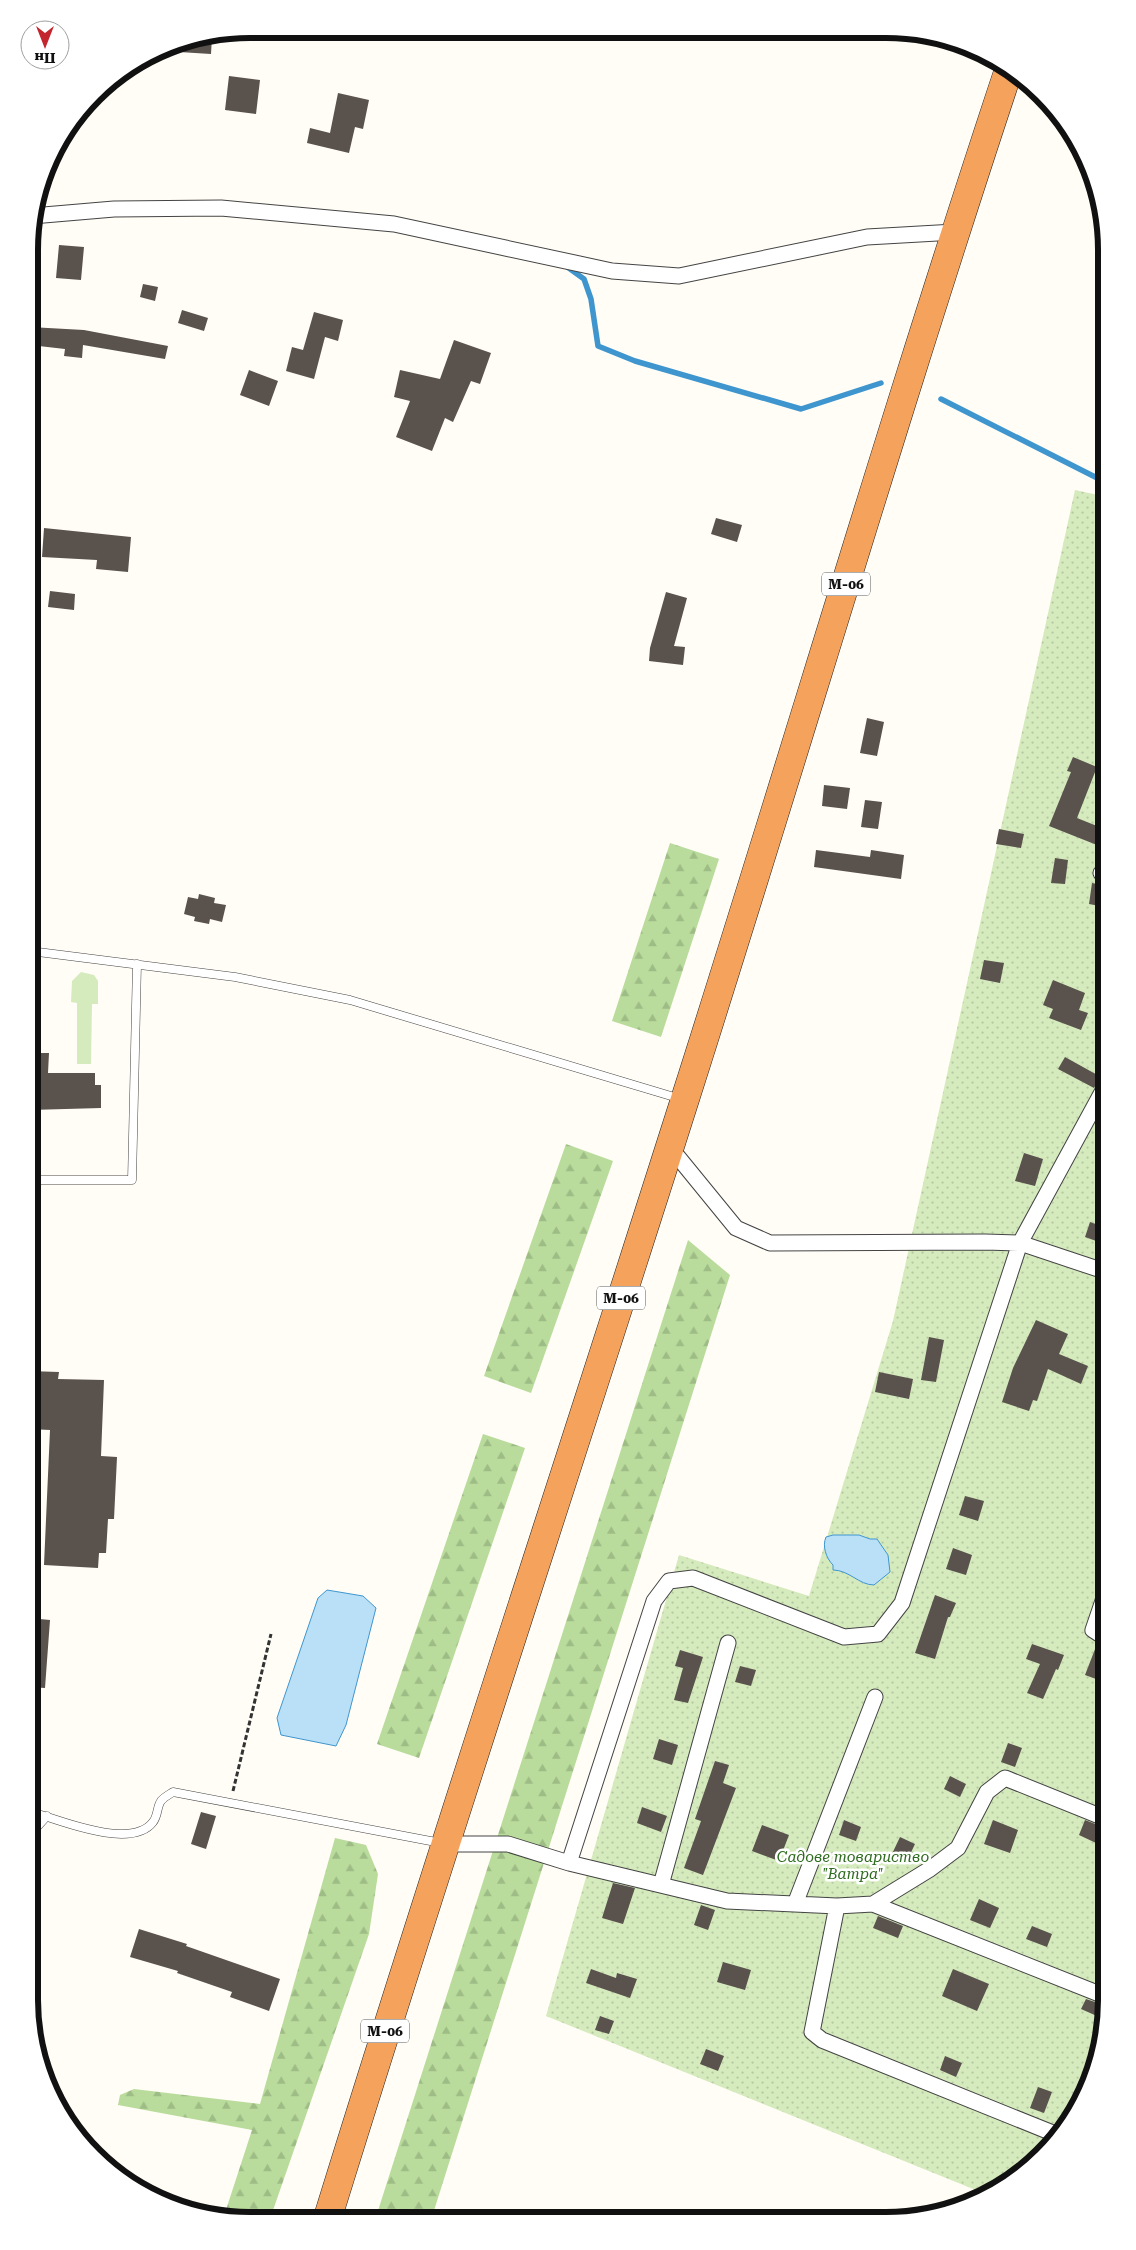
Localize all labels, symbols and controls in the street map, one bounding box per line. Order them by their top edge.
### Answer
north arrow [20,20,70,70]
text: Пн [34,50,55,66]
road number: М-06 [822,572,870,596]
road number: М-06 [597,1286,645,1310]
park label: Садове товариство "Ватра" [777,1848,929,1883]
road number: М-06 [361,2020,409,2042]

